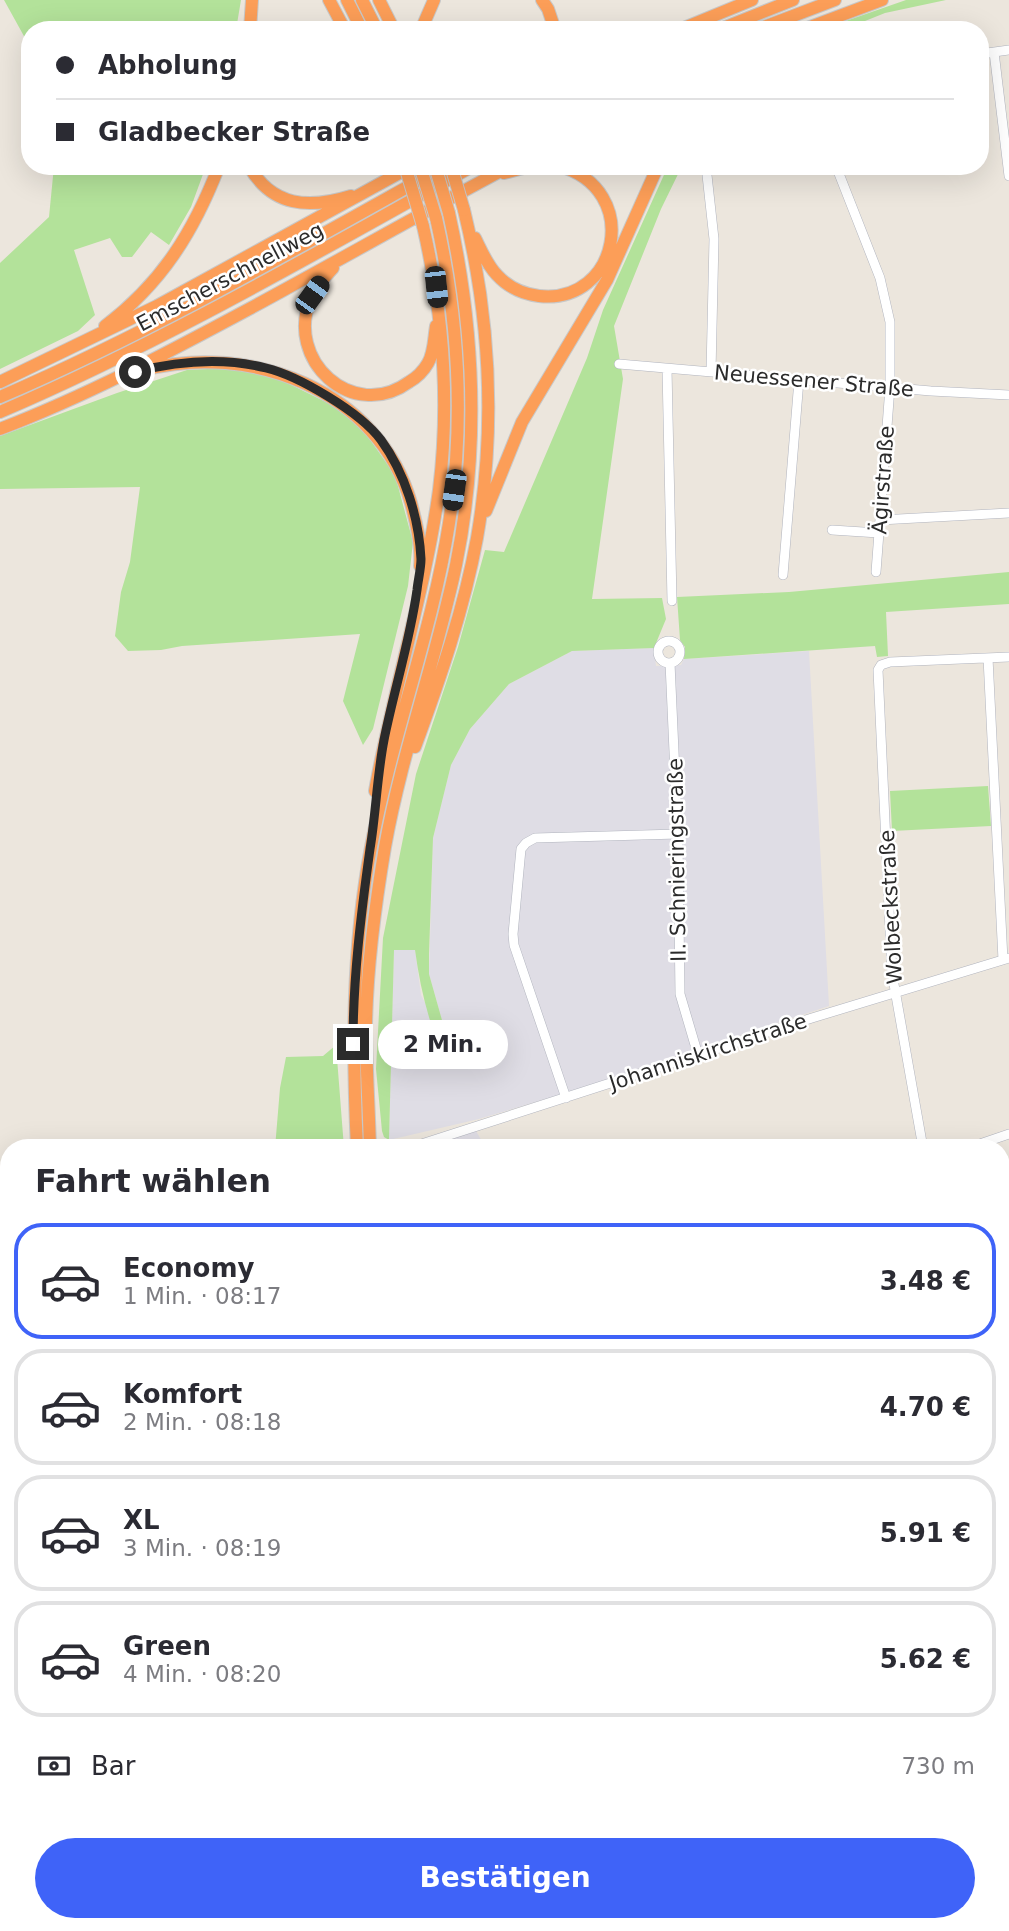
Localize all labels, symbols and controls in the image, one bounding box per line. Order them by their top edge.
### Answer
text: Abholung [98,50,238,80]
text: Gladbecker Straße [98,117,370,147]
street label: Emscherschnellweg [132,218,328,336]
car [424,265,449,309]
car [292,272,333,318]
route start [119,356,151,388]
street label: Neuessener Straße [713,360,915,402]
street label: Ägirstraße [866,425,899,535]
car [441,468,468,512]
street label: II. Schnieringstraße [663,758,691,962]
street label: Wolbeckstraße [875,829,907,985]
street label: Johanniskirchstraße [604,1009,810,1096]
callout: 2 Min. [378,1020,507,1068]
route end [337,1028,369,1060]
text: 2 Min. [403,1031,483,1057]
text: Fahrt wählen [35,1162,271,1200]
icon: car [39,1250,102,1313]
text: Economy [123,1253,254,1283]
text: 3.48 € [880,1266,971,1296]
text: 1 Min. · 08:17 [123,1283,281,1309]
icon: car [39,1376,102,1439]
text: Komfort [123,1379,242,1409]
text: 4.70 € [880,1392,971,1422]
text: 2 Min. · 08:18 [123,1409,281,1435]
icon: car [39,1502,102,1565]
text: XL [123,1505,160,1535]
text: 5.91 € [880,1518,971,1548]
text: 3 Min. · 08:19 [123,1535,281,1561]
icon: car [39,1628,102,1691]
text: Green [123,1631,211,1661]
text: 5.62 € [880,1644,971,1674]
text: 4 Min. · 08:20 [123,1661,281,1687]
icon: cash [35,1747,73,1785]
text: Bar [91,1751,135,1781]
text: 730 m [901,1753,975,1779]
button: Bestätigen [35,1838,975,1918]

